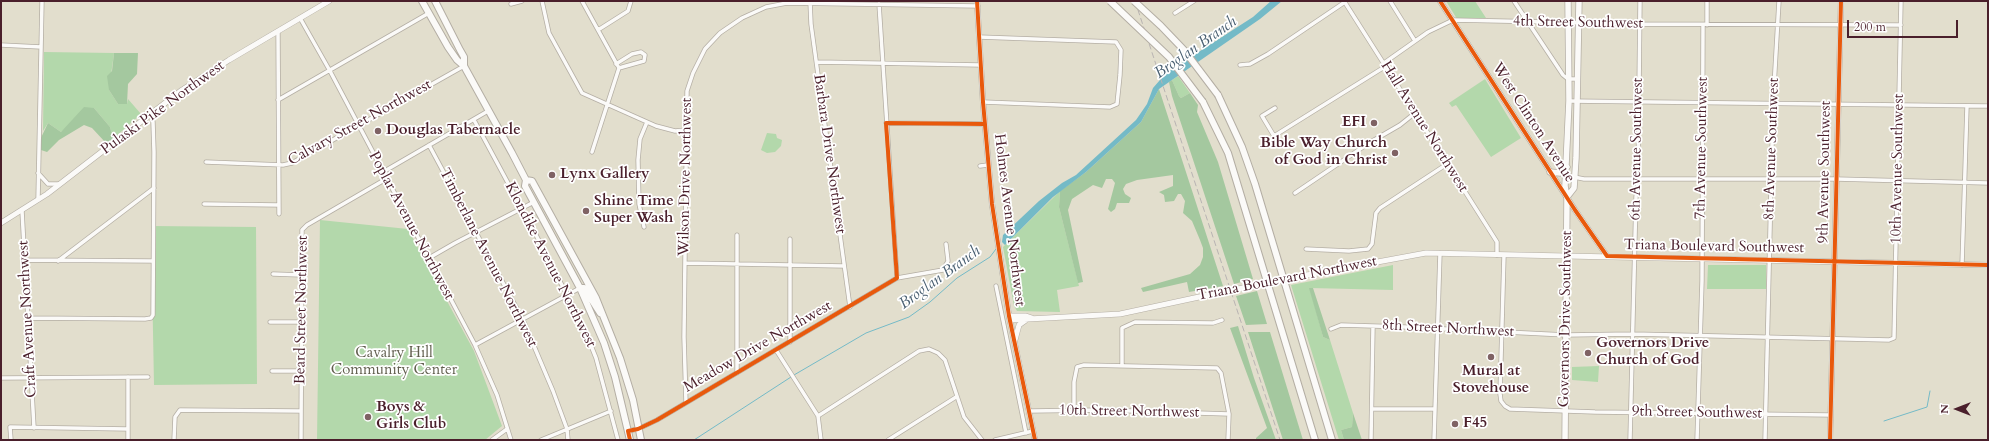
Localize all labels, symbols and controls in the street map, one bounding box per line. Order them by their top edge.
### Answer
scale bar [1849,12,1960,38]
water label: Broglan Branch [1151,13,1241,83]
street label: 4th Street Southwest [1513,13,1643,33]
text: 200 m [1854,19,1886,35]
street label: Pulaski Pike Northwest [98,57,228,159]
street label: Hall Avenue Northwest [1376,58,1472,196]
street label: West Clinton Avenue [1488,60,1578,186]
street label: Barbara Drive Northwest [809,73,849,235]
street label: Calvary Street Northwest [285,76,435,170]
street label: 7th Avenue Southwest [1692,76,1712,220]
street label: 6th Avenue Southwest [1627,77,1647,221]
street label: 8th Avenue Southwest [1761,77,1783,221]
street label: 10th Avenue Southwest [1888,94,1908,244]
street label: Wilson Drive Northwest [676,98,696,256]
street label: 9th Avenue Southwest [1815,100,1835,244]
place label: EFI [1342,114,1366,132]
marker: EFI [1369,118,1379,128]
place label: Douglas Tabernacle [386,122,521,140]
marker: Douglas Tabernacle [373,126,383,136]
street label: Holmes Avenue Northwest [989,133,1029,307]
place label: Bible Way Church of God in Christ [1260,135,1387,170]
marker: Bible Way Church of God in Christ [1390,148,1400,158]
street label: Poplar Avenue Northwest [364,149,458,303]
street label: Timberlane Avenue Northwest [435,165,541,351]
place label: Lynx Gallery [560,166,650,184]
marker: Lynx Gallery [547,170,557,180]
street label: Klondike Avenue Northwest [500,179,600,351]
place label: Shine Time Super Wash [594,193,674,228]
marker: Shine Time Super Wash [581,206,591,216]
street label: Governors Drive Southwest [1555,230,1577,408]
street label: Beard Street Northwest [292,235,312,385]
street label: Triana Boulevard Southwest [1624,236,1804,258]
street label: Craft Avenue Northwest [15,240,41,398]
water label: Broglan Branch [896,242,984,314]
street label: Triana Boulevard Northwest [1196,253,1378,305]
street label: Meadow Drive Northwest [681,297,835,397]
street label: 8th Street Northwest [1381,317,1515,341]
place label: Governors Drive Church of God [1596,335,1709,370]
park label: Cavalry Hill Community Center [331,345,457,380]
marker: Governors Drive Church of God [1583,348,1593,358]
marker: Mural at Stovehouse [1486,352,1496,362]
place label: Mural at Stovehouse [1453,363,1529,398]
north arrow [1937,389,1977,429]
place label: Boys & Girls Club [376,399,446,434]
street label: 10th Street Northwest [1059,402,1199,422]
street label: 9th Street Southwest [1632,403,1762,423]
text: N [1937,404,1952,414]
marker: Boys & Girls Club [363,412,373,422]
place label: F45 [1463,415,1487,433]
marker: F45 [1450,419,1460,429]

